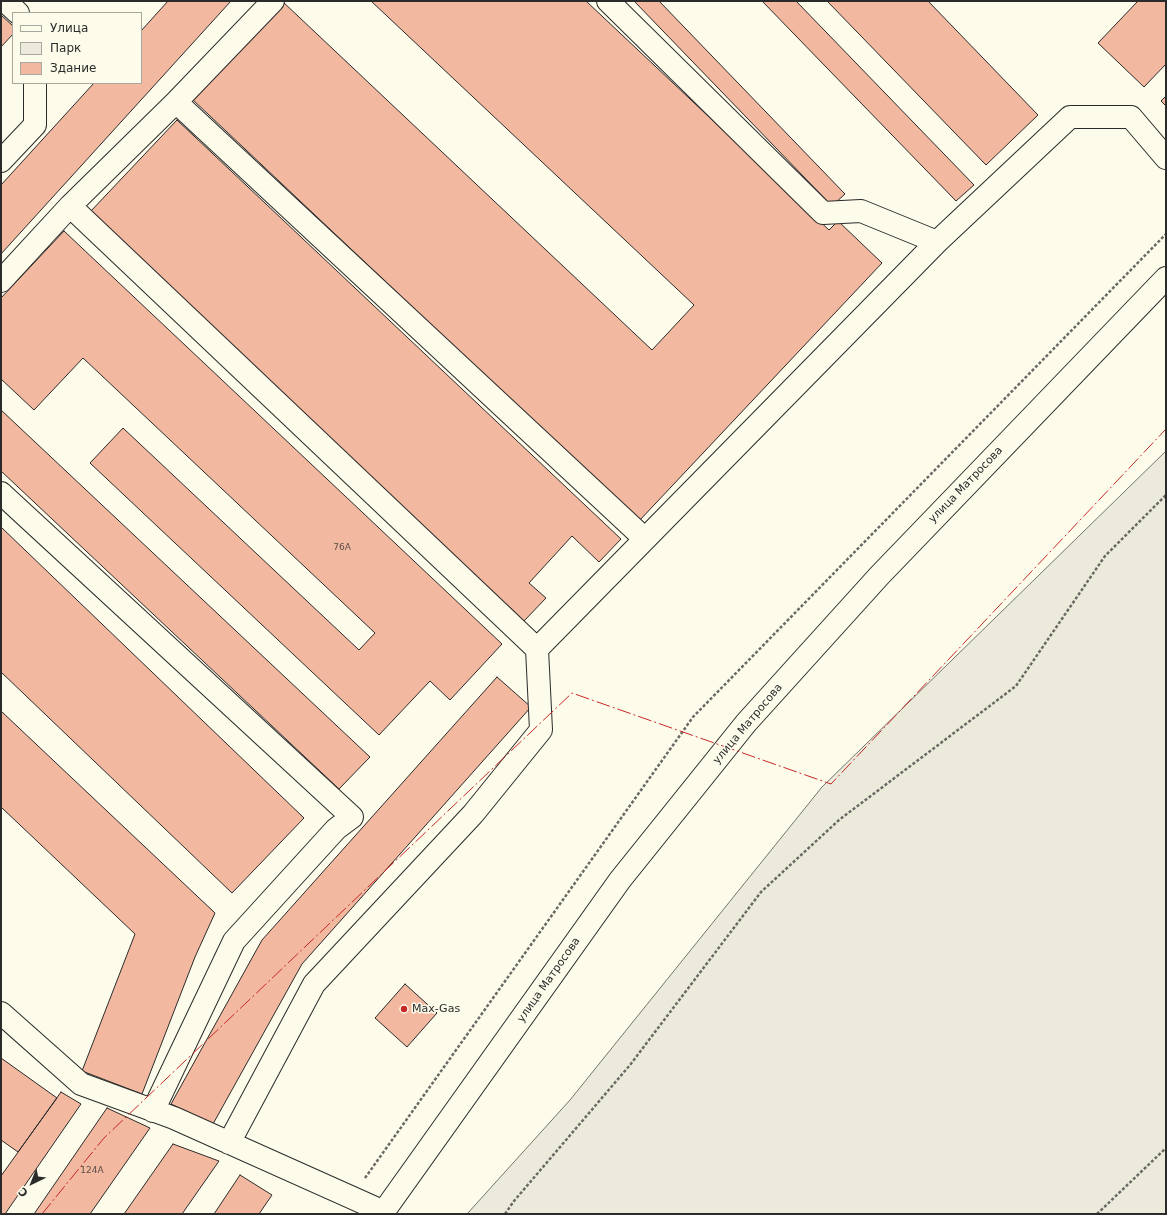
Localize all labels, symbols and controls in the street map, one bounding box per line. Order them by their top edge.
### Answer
legend [12,12,142,84]
text: Улица [50,21,88,35]
text: Парк [50,41,81,55]
text: Здание [50,61,96,75]
street label: улица Матросова [926,444,1006,526]
house number: 76А [333,543,351,553]
street label: улица Матросова [711,681,785,767]
street label: улица Матросова [515,935,583,1025]
place label: Max-Gas [412,1002,460,1016]
marker: Max-Gas [399,1004,409,1014]
north arrow [12,1163,52,1203]
house number: 124А [80,1166,104,1176]
text: С [16,1185,31,1200]

